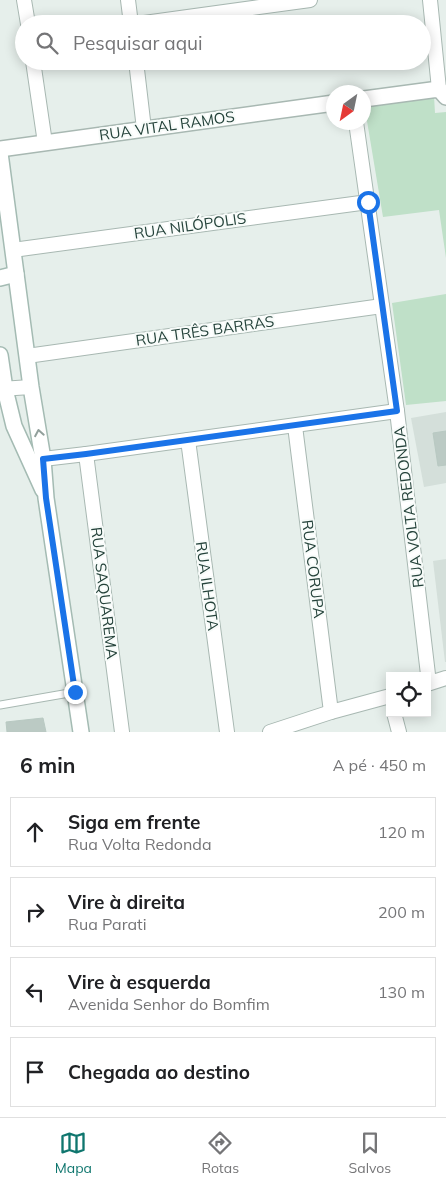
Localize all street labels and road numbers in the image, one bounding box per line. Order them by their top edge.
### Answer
street label: RUA VITAL RAMOS [98,107,236,144]
street label: RUA NILÓPOLIS [133,208,247,243]
street label: RUA TRÊS BARRAS [135,311,275,350]
street label: RUA VOLTA REDONDA [389,425,428,589]
street label: RUA CORUPA [298,519,329,619]
street label: RUA SAQUAREMA [87,526,122,660]
street label: RUA ILHOTA [192,540,223,632]

